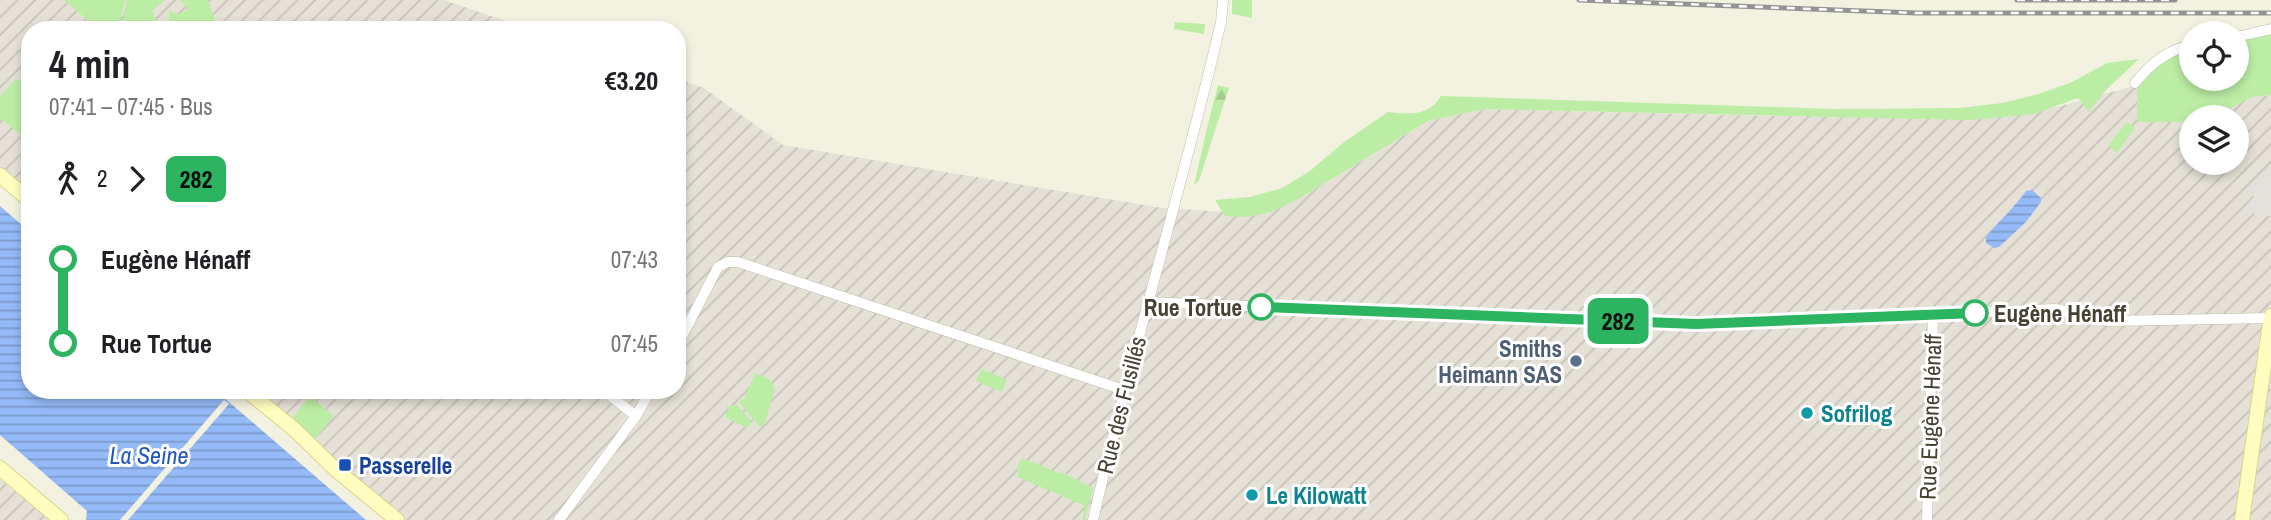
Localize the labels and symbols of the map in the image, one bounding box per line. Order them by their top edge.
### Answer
place label: Rue Tortue [1144,292,1242,323]
marker: Rue Tortue [1248,294,1274,320]
line badge: 282 [1578,298,1658,344]
place label: Eugène Hénaff [1994,298,2126,329]
marker: Eugène Hénaff [1962,300,1988,326]
street label: Rue des Fusillés [1089,333,1153,477]
place label: Smiths Heimann SAS [1438,333,1562,390]
street label: Rue Eugène Hénaff [1912,333,1948,500]
marker: Smiths Heimann SAS [1568,353,1584,369]
place label: Sofrilog [1821,398,1893,429]
marker: Sofrilog [1799,405,1815,421]
water label: La Seine [110,439,188,471]
place label: Passerelle [359,450,452,481]
marker: Passerelle [337,457,353,473]
place label: Le Kilowatt [1266,480,1367,511]
marker: Le Kilowatt [1244,487,1260,503]

